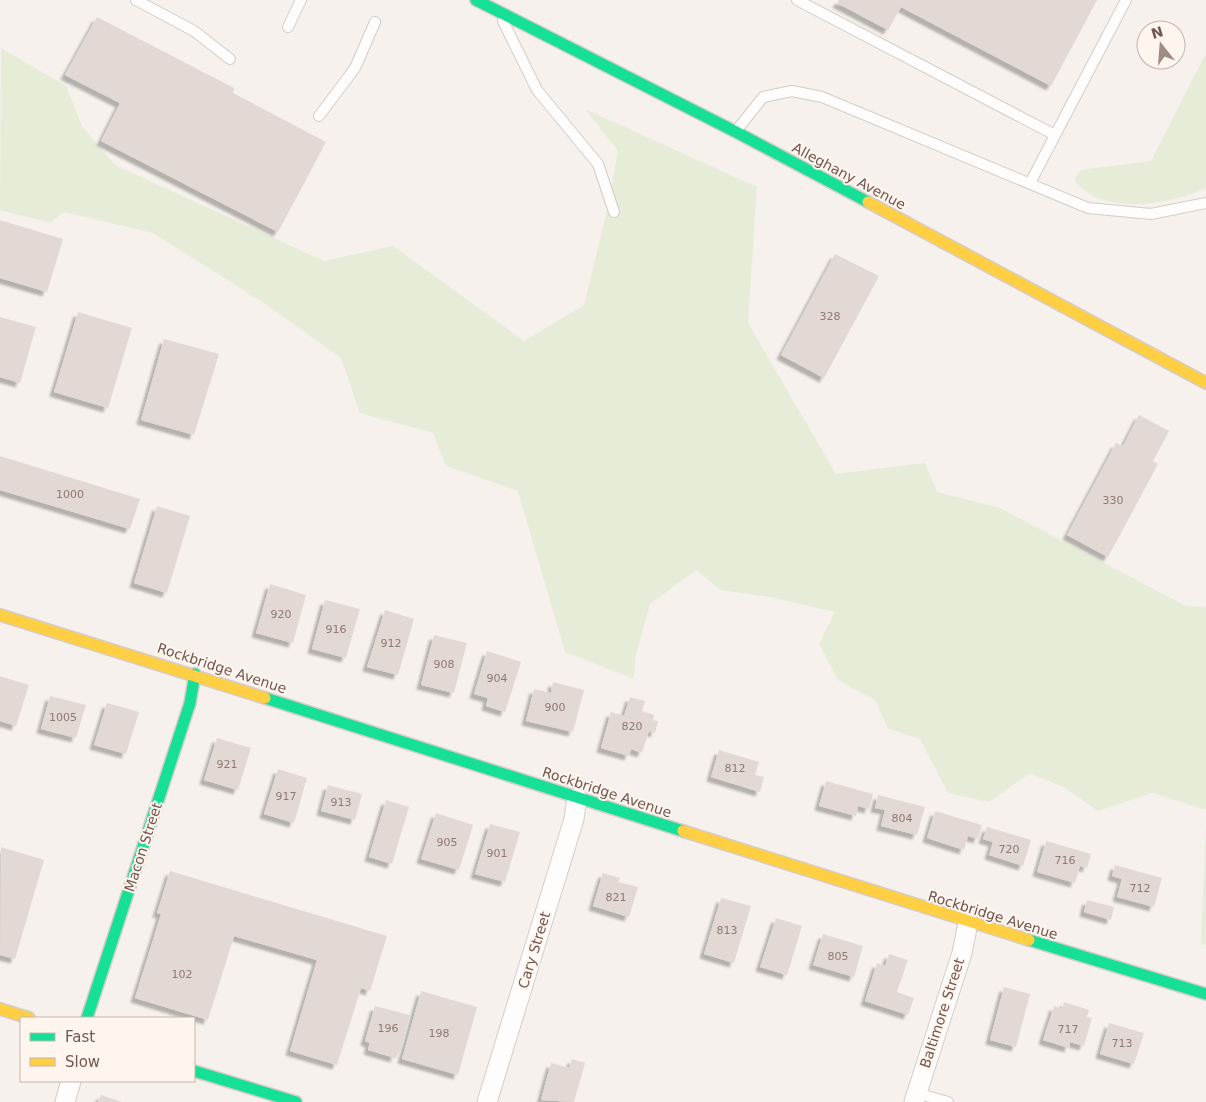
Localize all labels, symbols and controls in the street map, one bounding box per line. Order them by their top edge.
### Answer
north arrow [1136,20,1186,70]
text: N [1149,23,1165,42]
street label: Alleghany Avenue [790,139,908,213]
house number: 328 [820,310,841,323]
house number: 1000 [56,488,84,501]
house number: 330 [1103,494,1124,507]
house number: 920 [271,608,292,621]
house number: 916 [326,623,347,636]
house number: 912 [381,637,402,650]
street label: Rockbridge Avenue [155,640,289,696]
house number: 908 [434,658,455,671]
house number: 904 [487,672,508,685]
house number: 900 [545,701,566,714]
house number: 1005 [49,711,77,724]
house number: 820 [622,720,643,733]
house number: 921 [217,758,238,771]
house number: 812 [725,762,746,775]
street label: Rockbridge Avenue [540,764,674,820]
house number: 917 [276,790,297,803]
house number: 913 [331,796,352,809]
street label: Macon Street [121,800,165,894]
house number: 804 [892,812,913,825]
house number: 905 [437,836,458,849]
house number: 720 [999,843,1020,856]
house number: 901 [487,847,508,860]
house number: 716 [1055,854,1076,867]
house number: 712 [1130,882,1151,895]
street label: Rockbridge Avenue [926,888,1060,942]
house number: 821 [606,891,627,904]
street label: Cary Street [515,909,553,990]
house number: 813 [717,924,738,937]
house number: 805 [828,950,849,963]
street label: Baltimore Street [917,956,967,1070]
house number: 102 [172,968,193,981]
legend [20,1017,195,1082]
house number: 196 [378,1022,399,1035]
house number: 717 [1058,1023,1079,1036]
house number: 198 [429,1027,450,1040]
text: Fast [65,1028,95,1046]
house number: 713 [1112,1037,1133,1050]
text: Slow [65,1053,100,1071]

